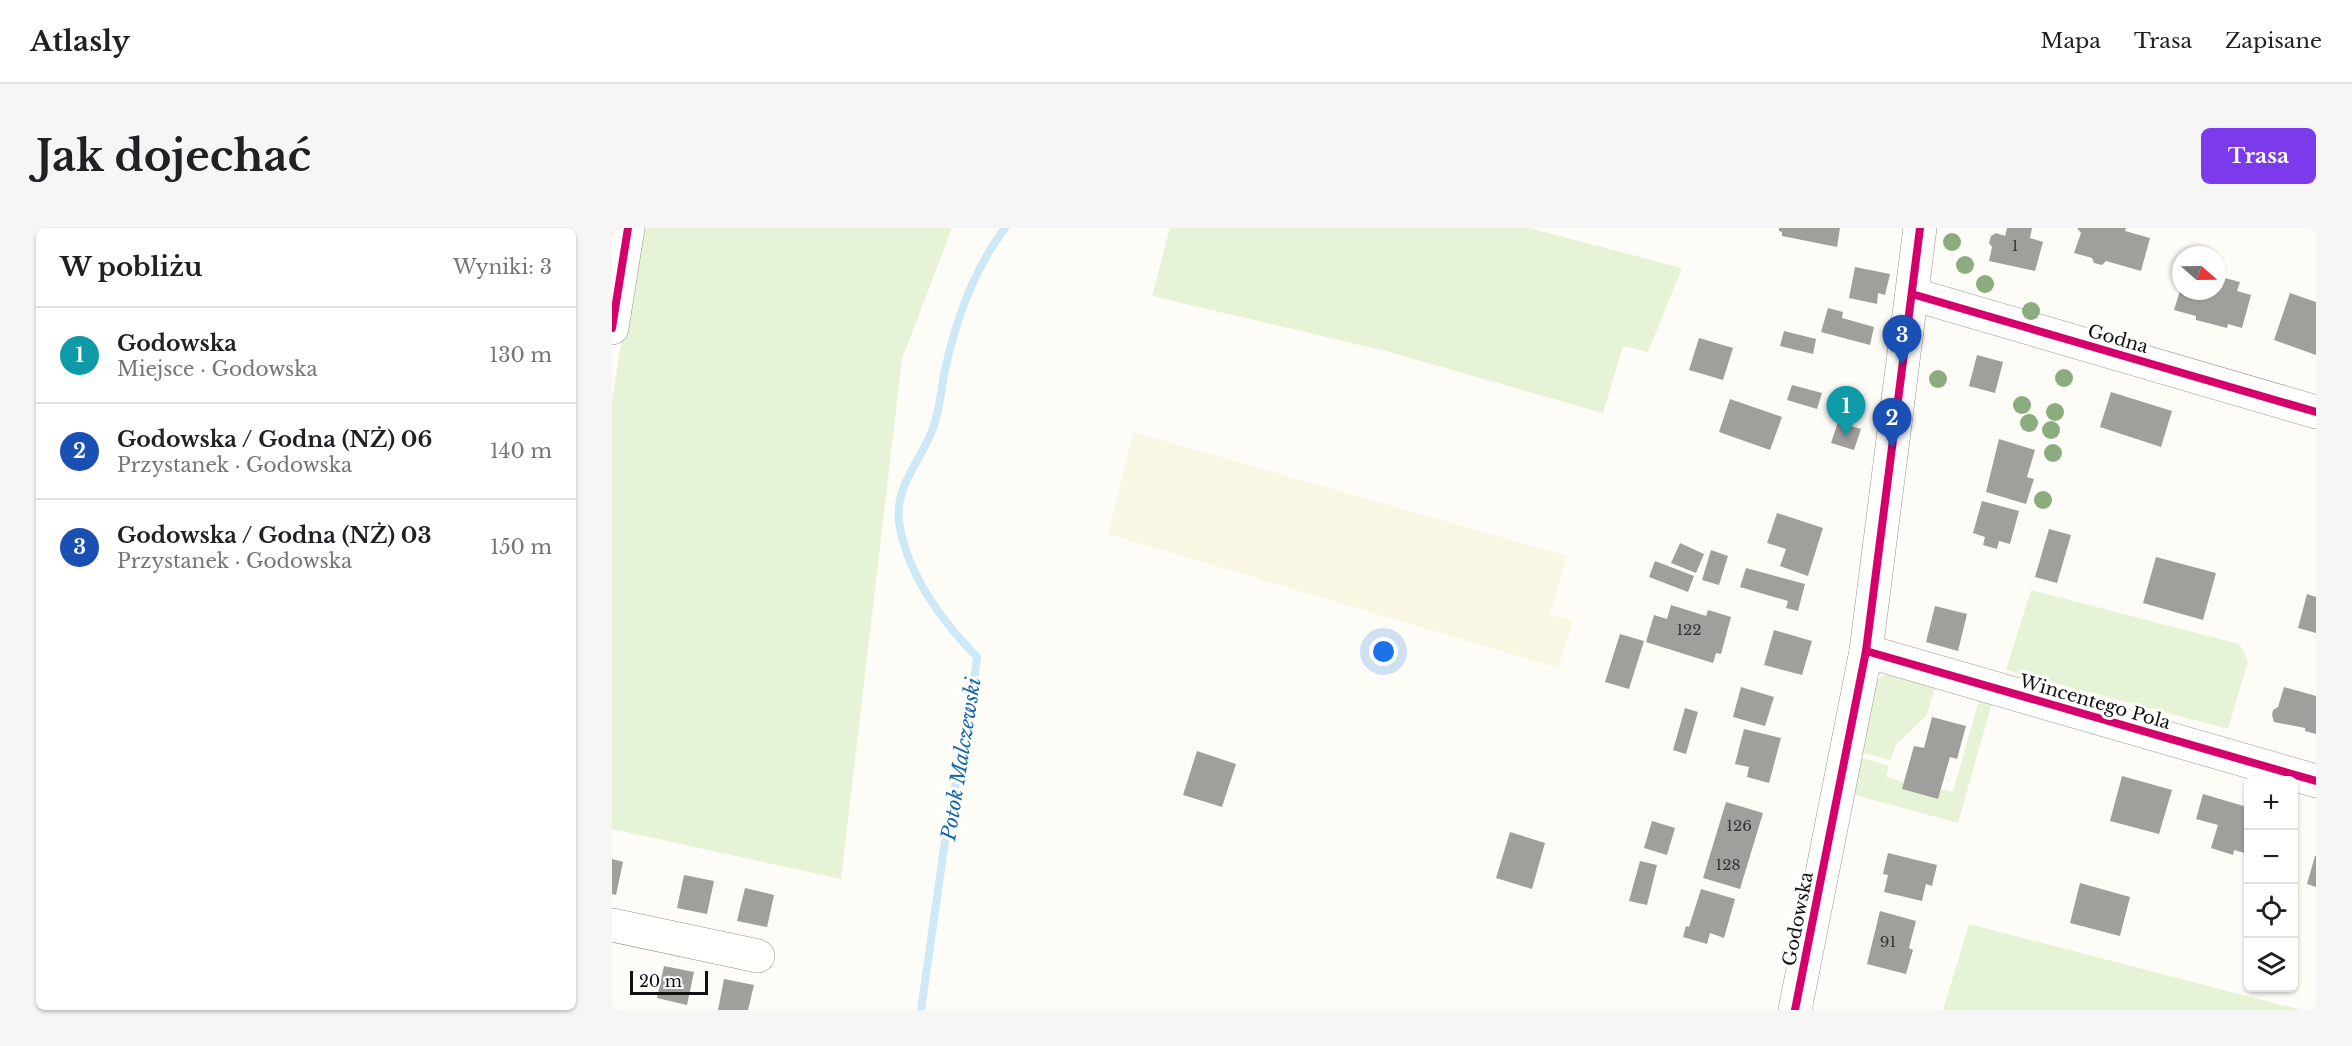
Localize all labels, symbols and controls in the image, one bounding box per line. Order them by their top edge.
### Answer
text: Atlasly [30,24,130,59]
text: Mapa [2041,28,2101,54]
text: Trasa [2134,28,2192,54]
text: Zapisane [2225,28,2322,54]
button: Trasa [2201,128,2316,184]
text: Jak dojechać [36,130,311,182]
house number: 1 [2012,236,2018,255]
north arrow [2172,246,2226,300]
text: W pobliżu [60,251,202,283]
text: Wyniki: 3 [453,255,552,279]
pin: 3 [1882,316,1922,365]
street label: Godna [2085,320,2151,358]
text: Godowska [117,330,237,357]
text: 1 [75,343,84,367]
text: 130 m [489,343,552,367]
text: Miejsce · Godowska [117,357,318,381]
pin: 1 [1826,386,1866,436]
pin: 2 [1872,398,1912,448]
text: Godowska / Godna (NŻ) 06 [117,426,432,453]
text: 2 [73,439,86,463]
text: 140 m [490,439,552,463]
text: Przystanek · Godowska [117,453,352,477]
text: Godowska / Godna (NŻ) 03 [117,522,431,549]
text: 3 [73,535,86,559]
text: 150 m [490,535,552,559]
text: Przystanek · Godowska [117,549,352,573]
house number: 122 [1676,620,1702,639]
your location [1369,637,1398,666]
street label: Wincentego Pola [2016,670,2173,734]
water label: Potok Malczewski [936,676,986,843]
map controls [2244,776,2298,992]
button: + [2244,776,2298,830]
house number: 126 [1726,816,1752,835]
button: − [2244,830,2298,884]
house number: 128 [1715,855,1741,874]
street label: Godowska [1778,870,1818,968]
button: locate [2244,884,2298,938]
house number: 91 [1880,932,1896,951]
button: layers [2244,938,2298,992]
scale bar [630,968,708,996]
text: 20 m [639,971,682,991]

